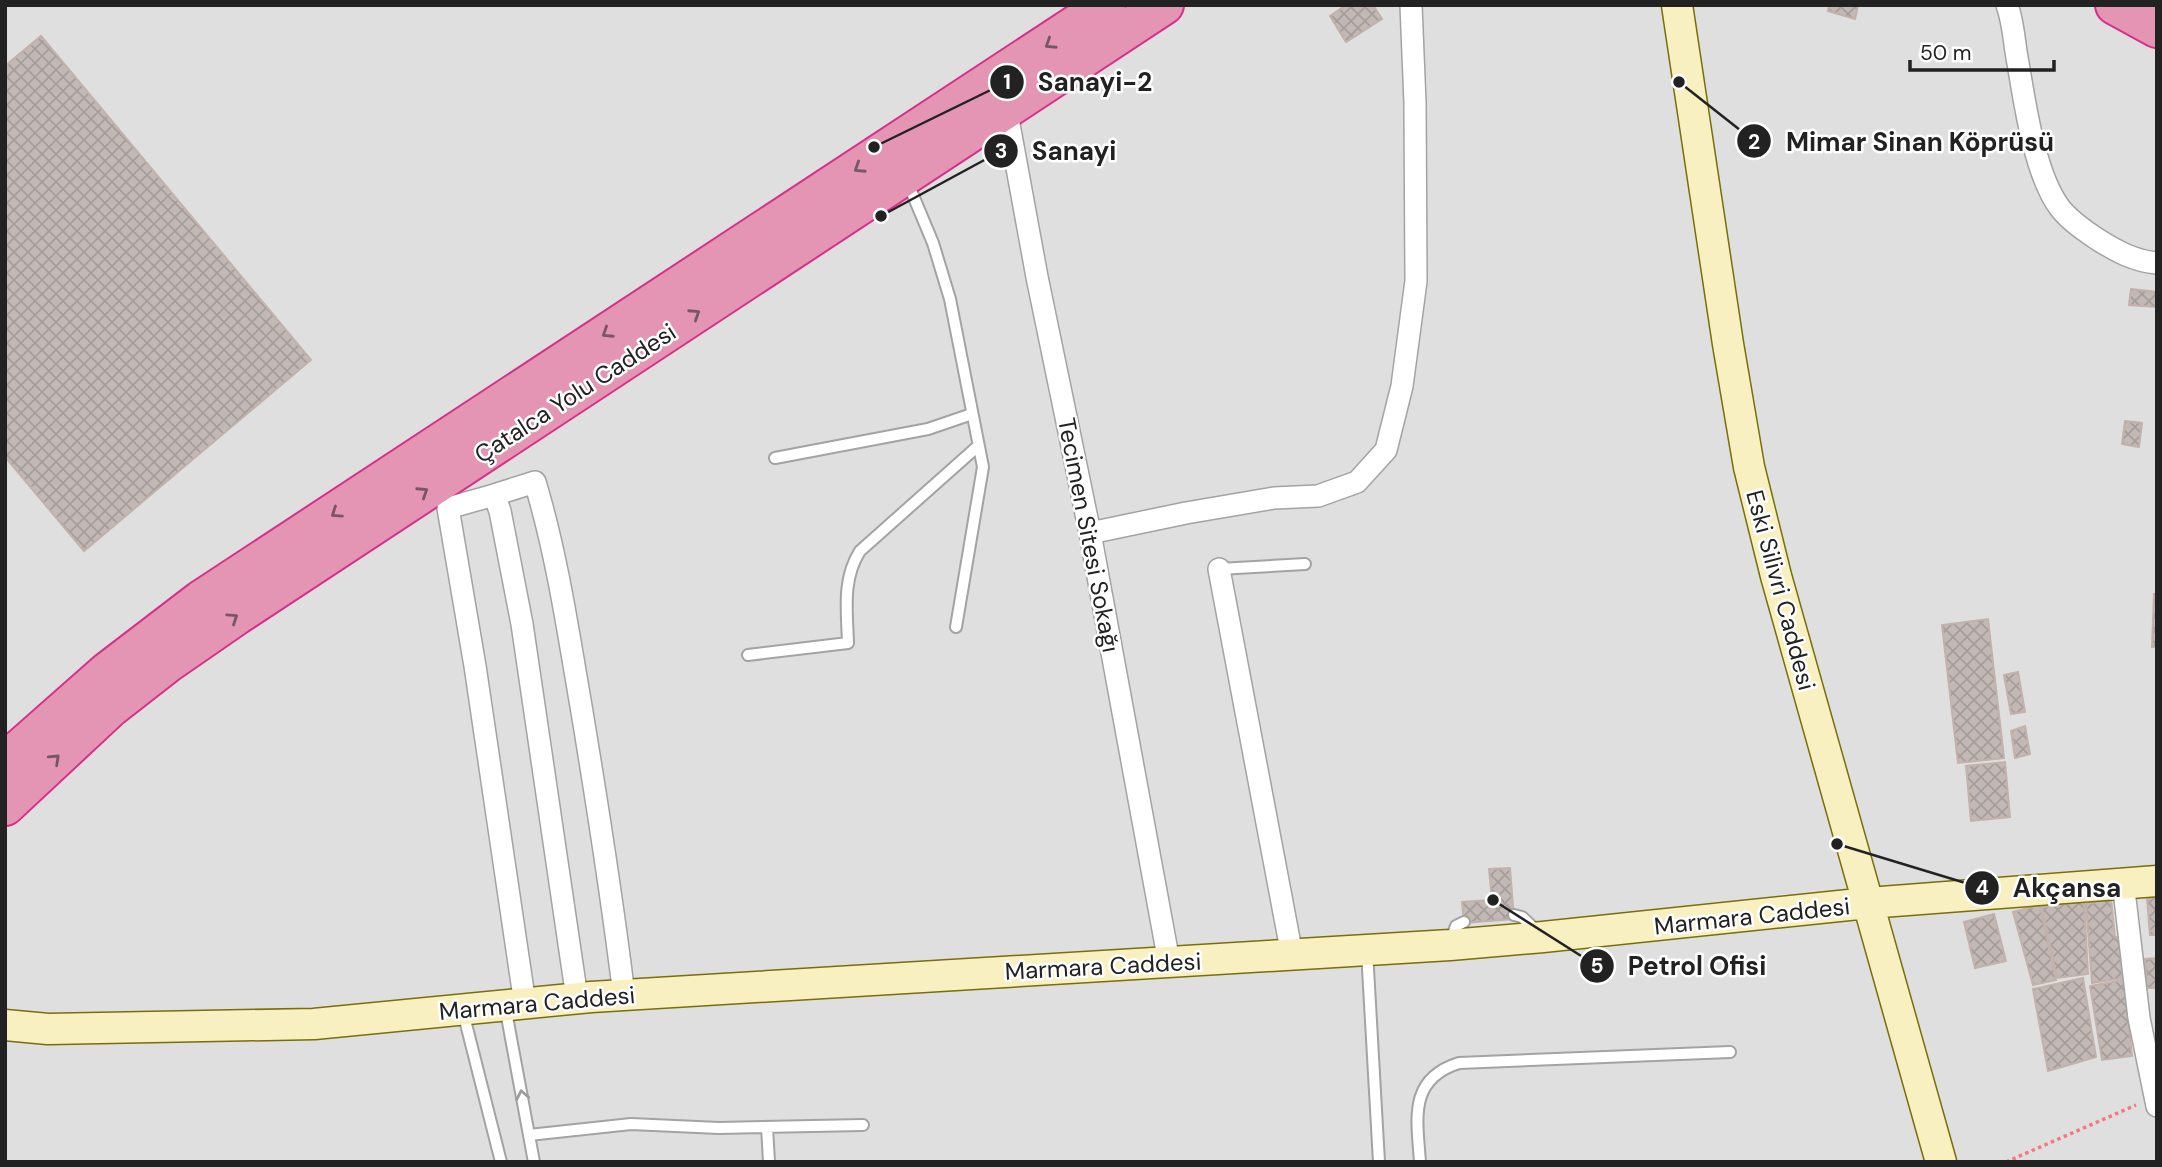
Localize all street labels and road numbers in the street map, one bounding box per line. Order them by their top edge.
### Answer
street label: Çatalca Yolu Caddesi [468,316,682,470]
street label: Tecimen Sitesi Sokağı [1051,415,1127,655]
street label: Eski Silivri Caddesi [1739,486,1823,694]
street label: Marmara Caddesi [1653,890,1851,942]
street label: Marmara Caddesi [1004,945,1202,987]
street label: Marmara Caddesi [438,979,636,1027]

